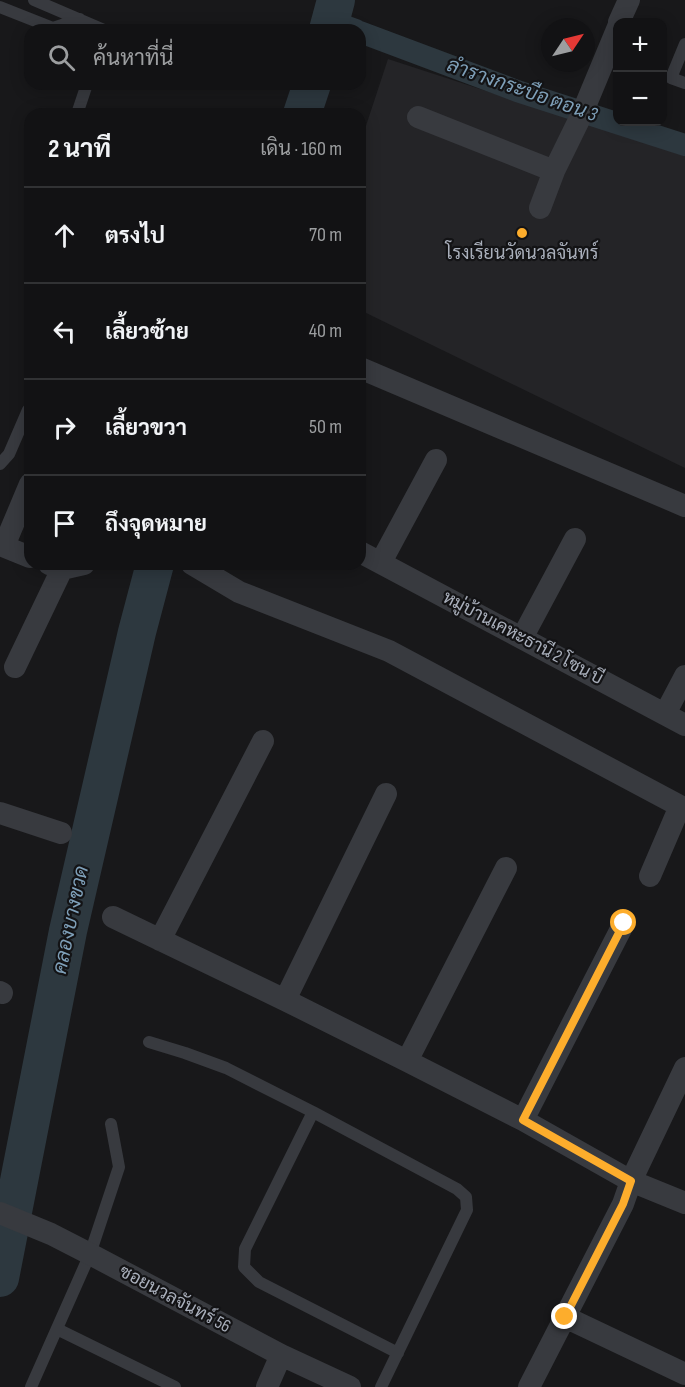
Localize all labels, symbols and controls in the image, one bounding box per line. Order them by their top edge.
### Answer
north arrow [541,18,595,72]
map controls [613,18,667,126]
button: + [613,18,667,72]
search box [24,24,366,90]
icon: search [45,41,78,74]
text: ค้นหาที่นี่ [93,45,173,72]
water label: ลำรางกระบือ ตอน 3 [444,51,602,127]
button: − [613,72,667,126]
text: 2 นาที [48,134,111,165]
text: เดิน · 160 m [260,137,342,161]
icon: ahead [48,219,81,252]
text: ตรงไป [105,223,165,250]
text: 70 m [309,223,342,247]
marker: โรงเรียนวัดนวลจันทร์ [515,226,529,240]
place label: โรงเรียนวัดนวลจันทร์ [445,240,599,264]
icon: left [48,315,81,348]
text: เลี้ยวซ้าย [105,319,189,346]
text: 40 m [309,319,342,343]
icon: right [48,411,81,444]
text: เลี้ยวขวา [105,415,187,442]
text: 50 m [309,415,342,439]
icon: arrive [48,507,81,540]
text: ถึงจุดหมาย [105,511,207,538]
street label: หมู่บ้านเคหะธานี 2 โซน บี [438,584,608,691]
water label: คลองบางขวด [48,864,94,976]
route start [610,909,636,935]
street label: ซอยนวลจันทร์ 56 [116,1258,236,1337]
route end [551,1303,577,1329]

